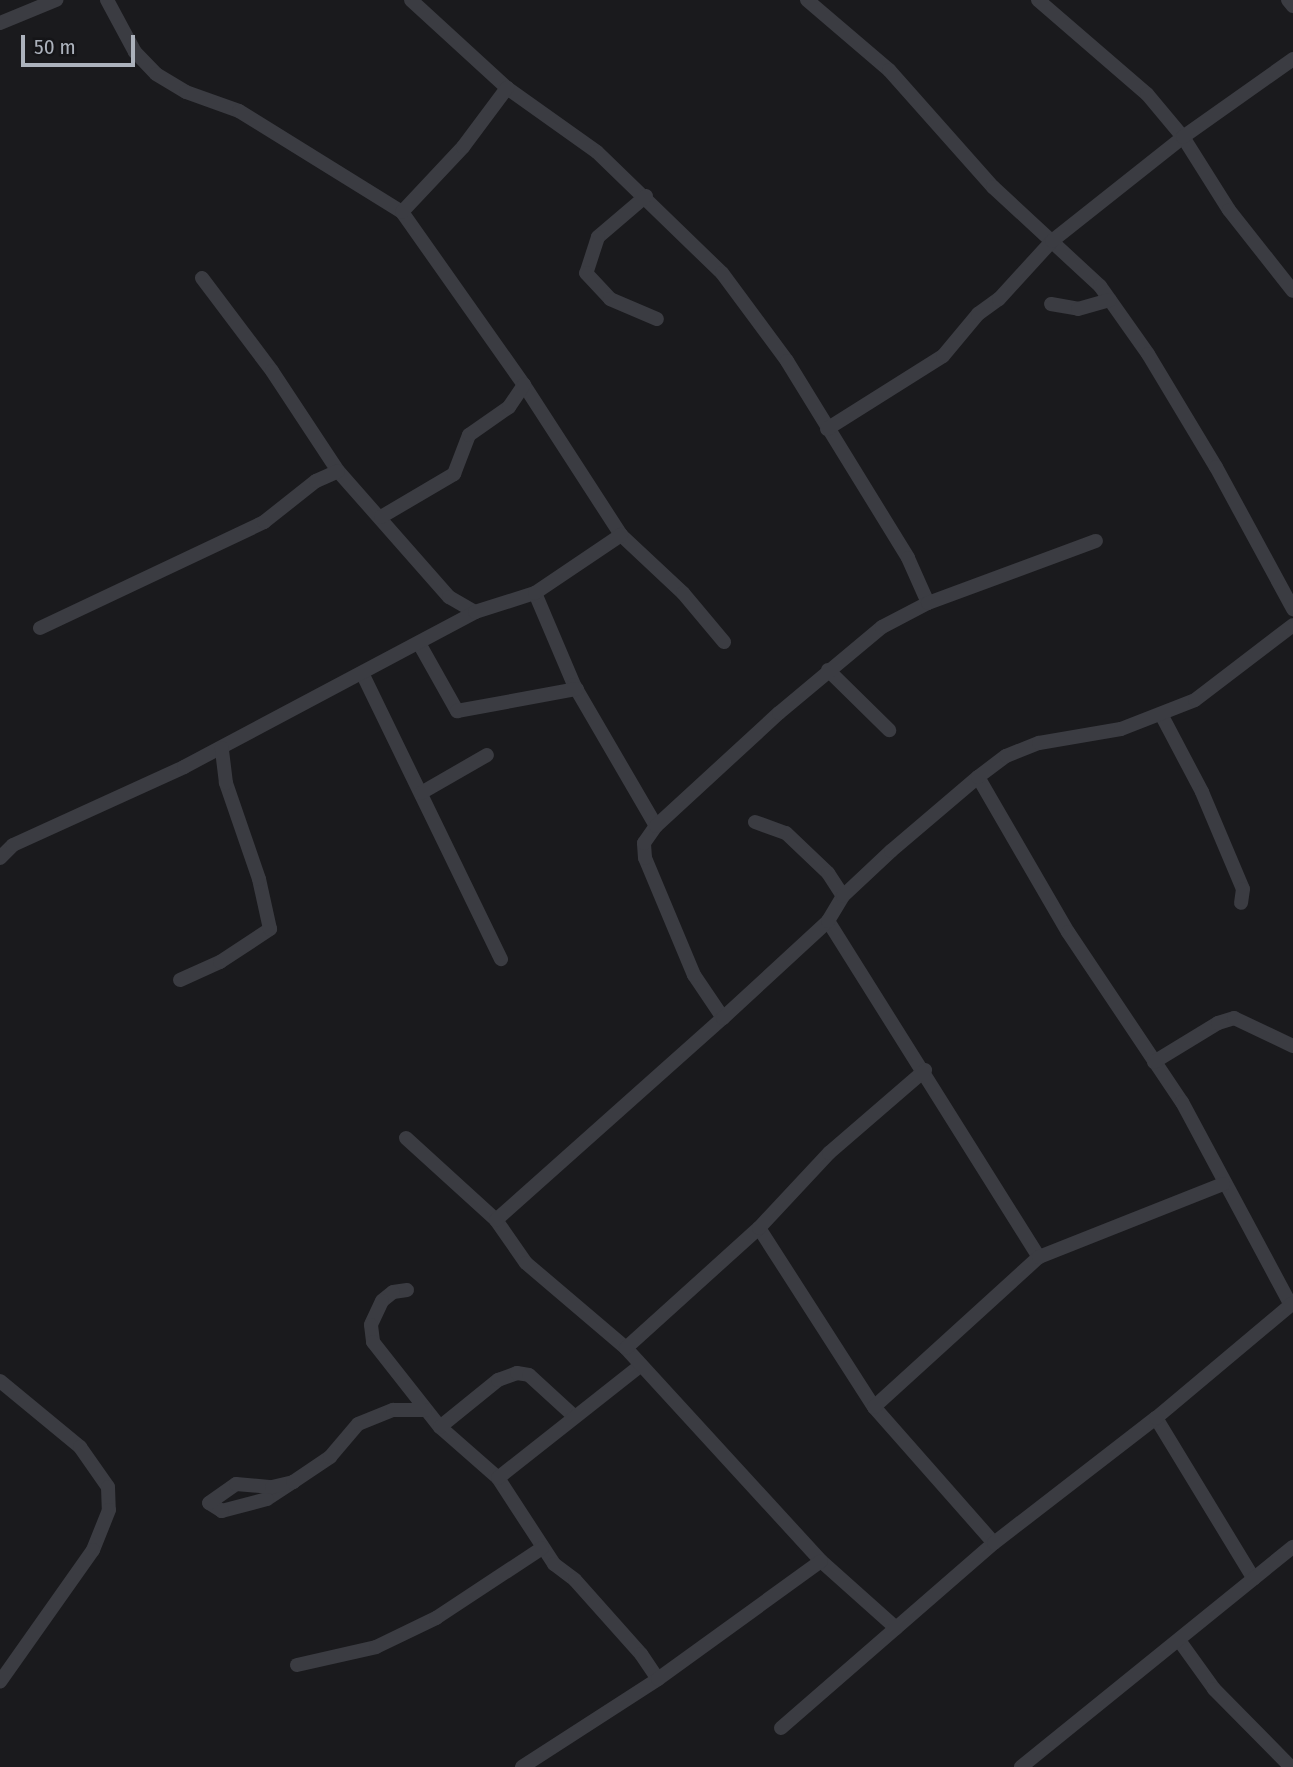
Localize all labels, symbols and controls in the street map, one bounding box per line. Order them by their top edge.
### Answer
scale bar [24,21,138,65]
text: 50 m [34,34,76,60]

